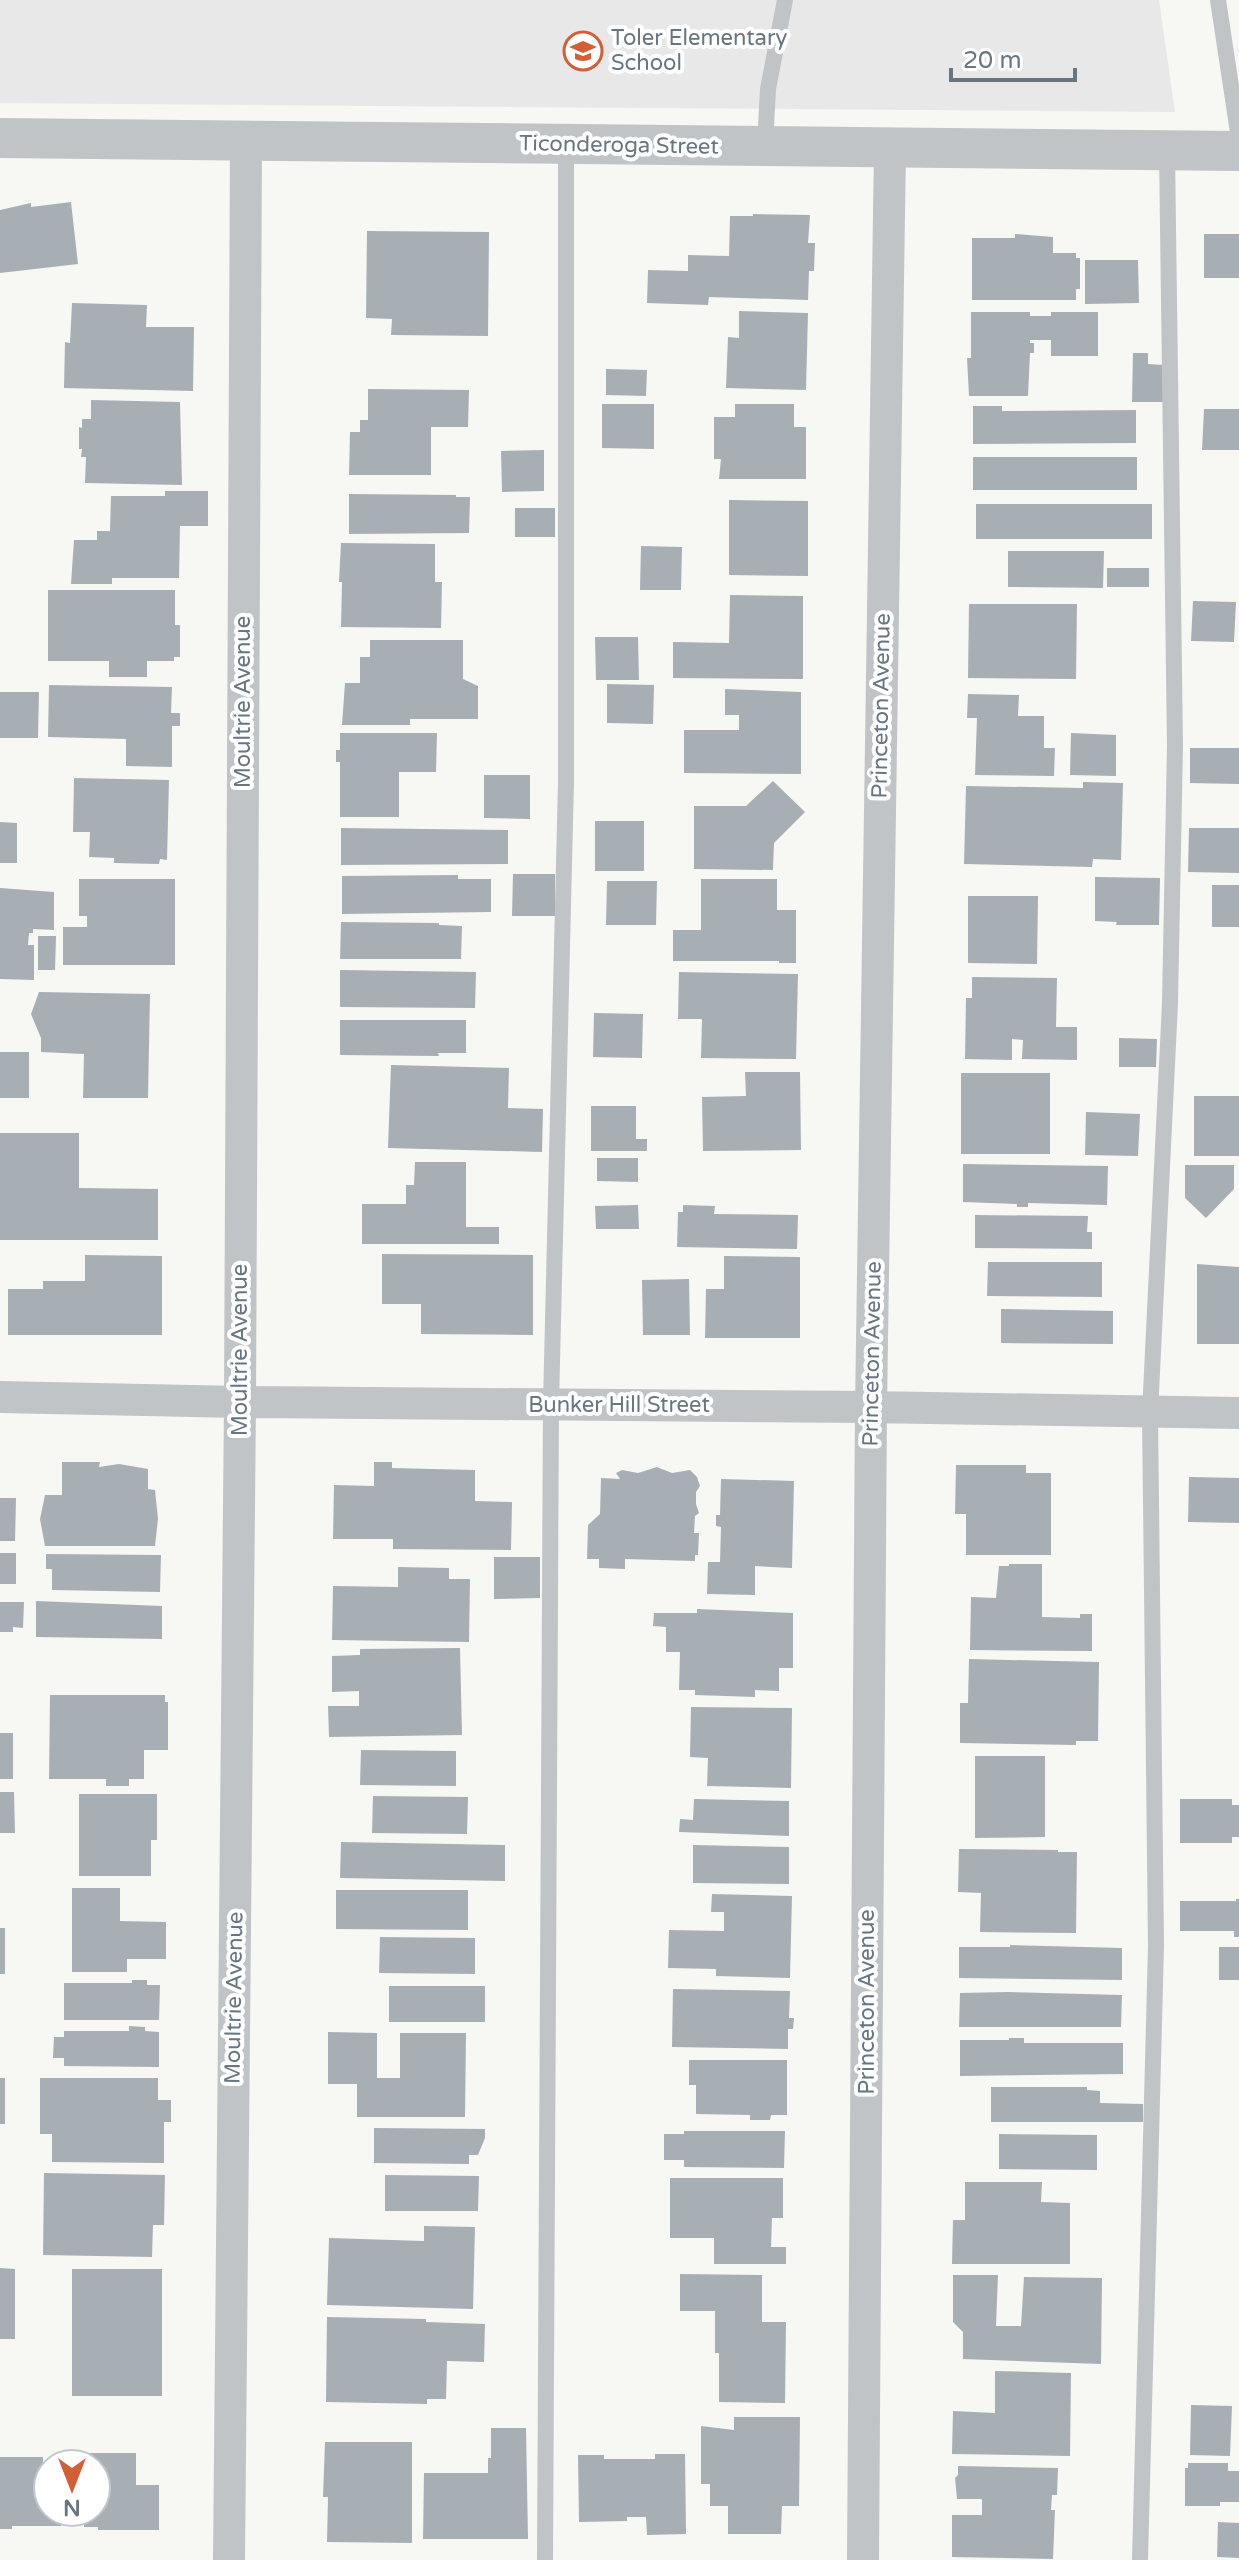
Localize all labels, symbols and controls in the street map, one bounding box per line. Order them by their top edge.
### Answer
place label: Toler Elementary School [611,25,787,76]
school or university icon: Toler Elementary School [562,30,604,72]
scale bar [951,32,1075,82]
text: 20 m [963,46,1021,75]
street label: Ticonderoga Street [519,130,719,160]
street label: Princeton Avenue [866,613,896,799]
street label: Moultrie Avenue [230,616,256,788]
street label: Princeton Avenue [857,1261,887,1447]
street label: Moultrie Avenue [227,1264,253,1436]
street label: Bunker Hill Street [528,1392,710,1418]
street label: Princeton Avenue [854,1909,880,2095]
street label: Moultrie Avenue [219,1912,249,2084]
north arrow [32,2448,112,2528]
text: N [63,2494,81,2520]

